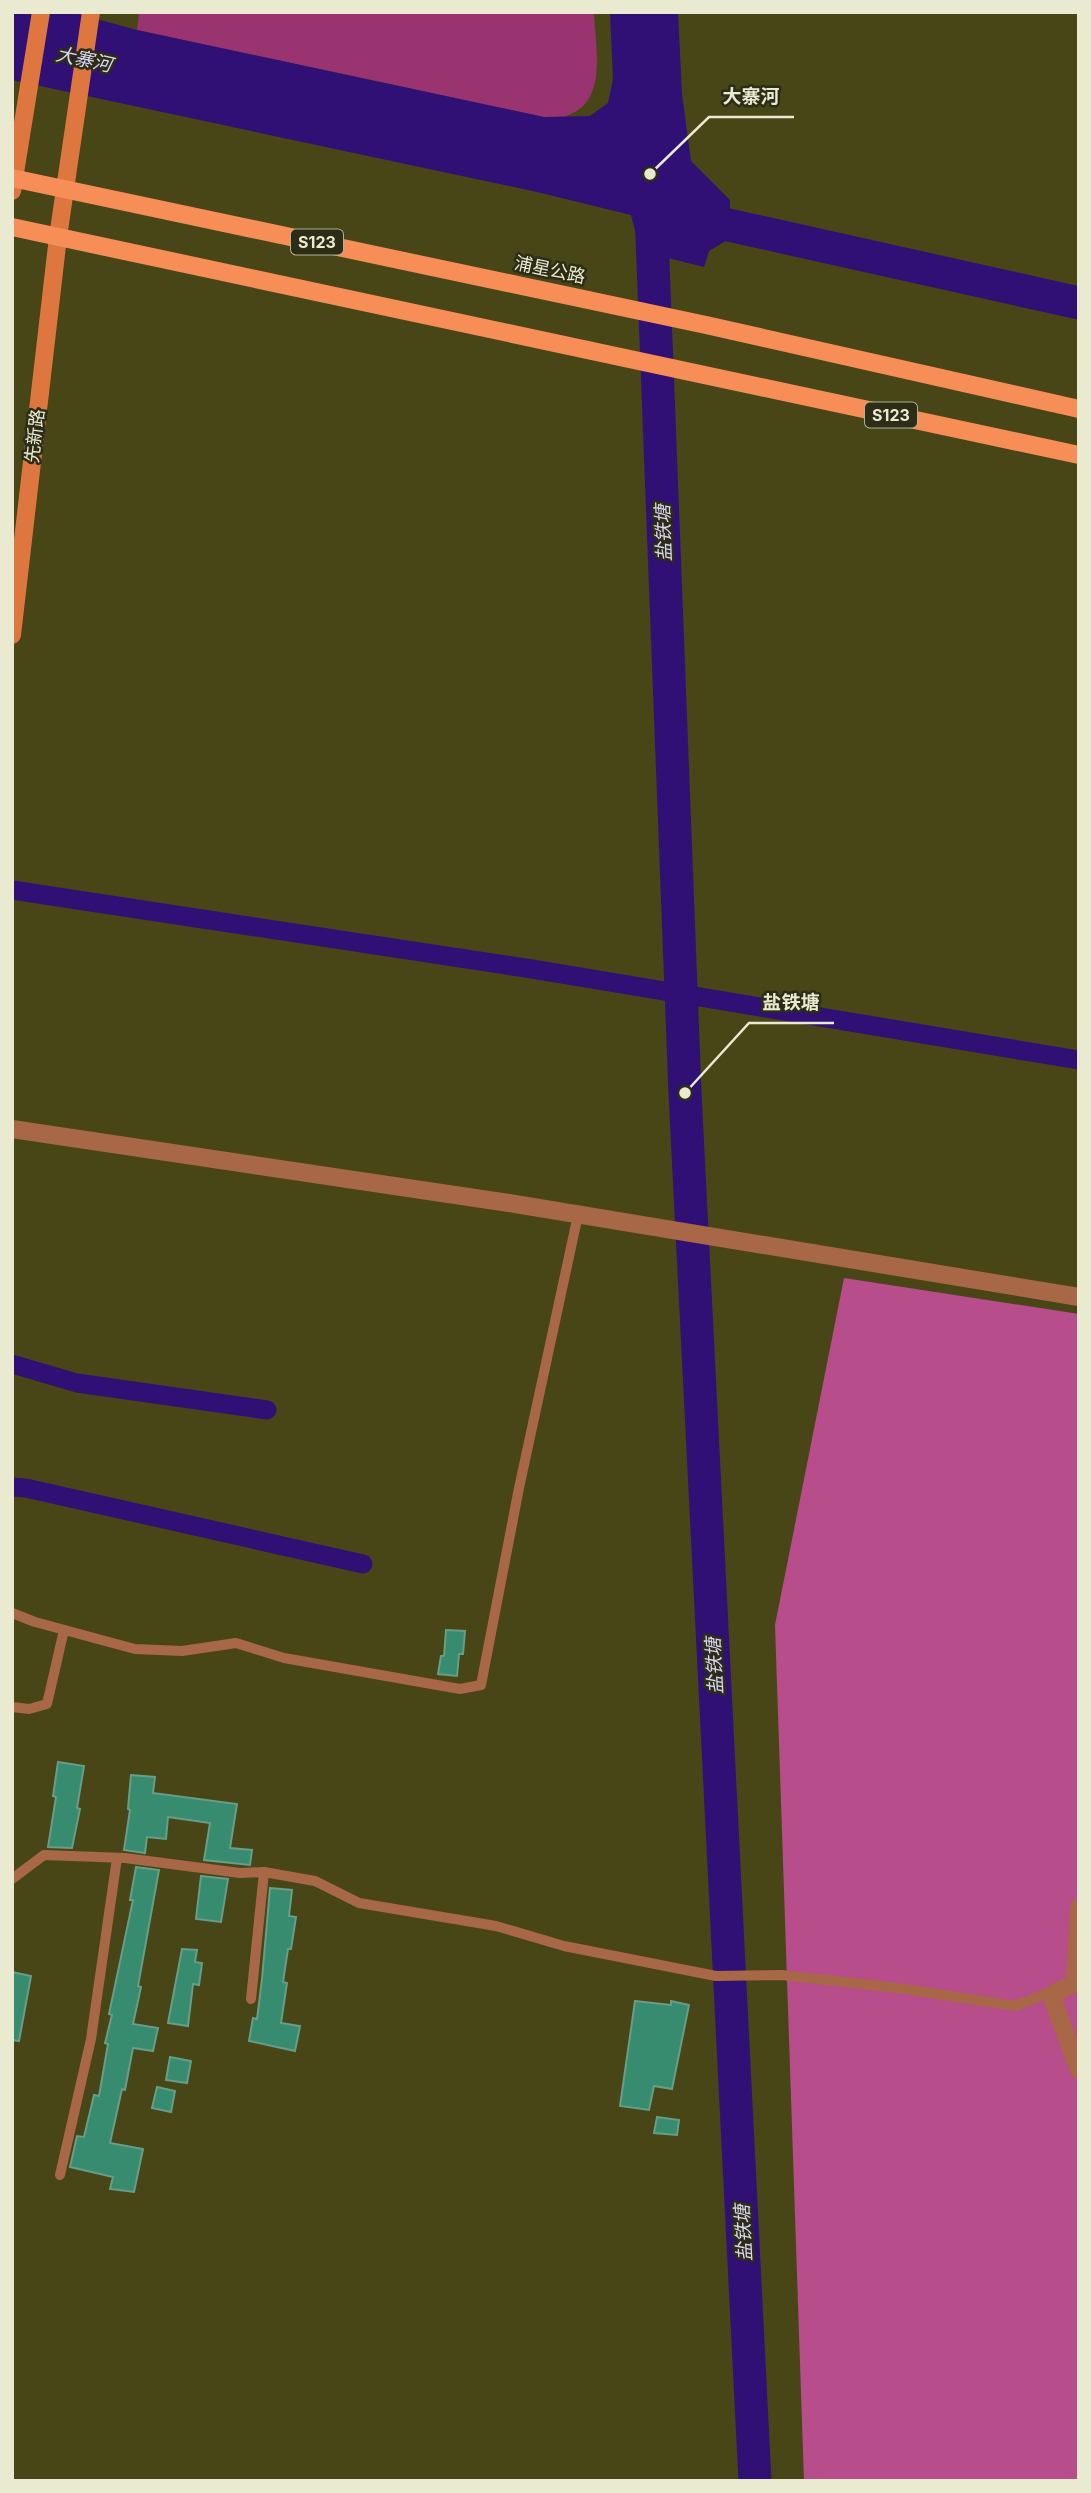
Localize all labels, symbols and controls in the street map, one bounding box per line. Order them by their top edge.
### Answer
water label: 大寨河 [54,42,118,77]
callout: 大寨河 [709,77,794,117]
text: 大寨河 [722,85,780,108]
road number: S123 [291,230,343,254]
street label: 浦星公路 [513,252,588,287]
road number: S123 [865,402,917,428]
street label: 先新路 [21,408,48,464]
water label: 盐铁塘 [651,501,676,562]
callout: 盐铁塘 [749,983,834,1023]
text: 盐铁塘 [762,991,820,1014]
water label: 盐铁塘 [701,1634,727,1695]
water label: 盐铁塘 [730,2201,756,2262]

